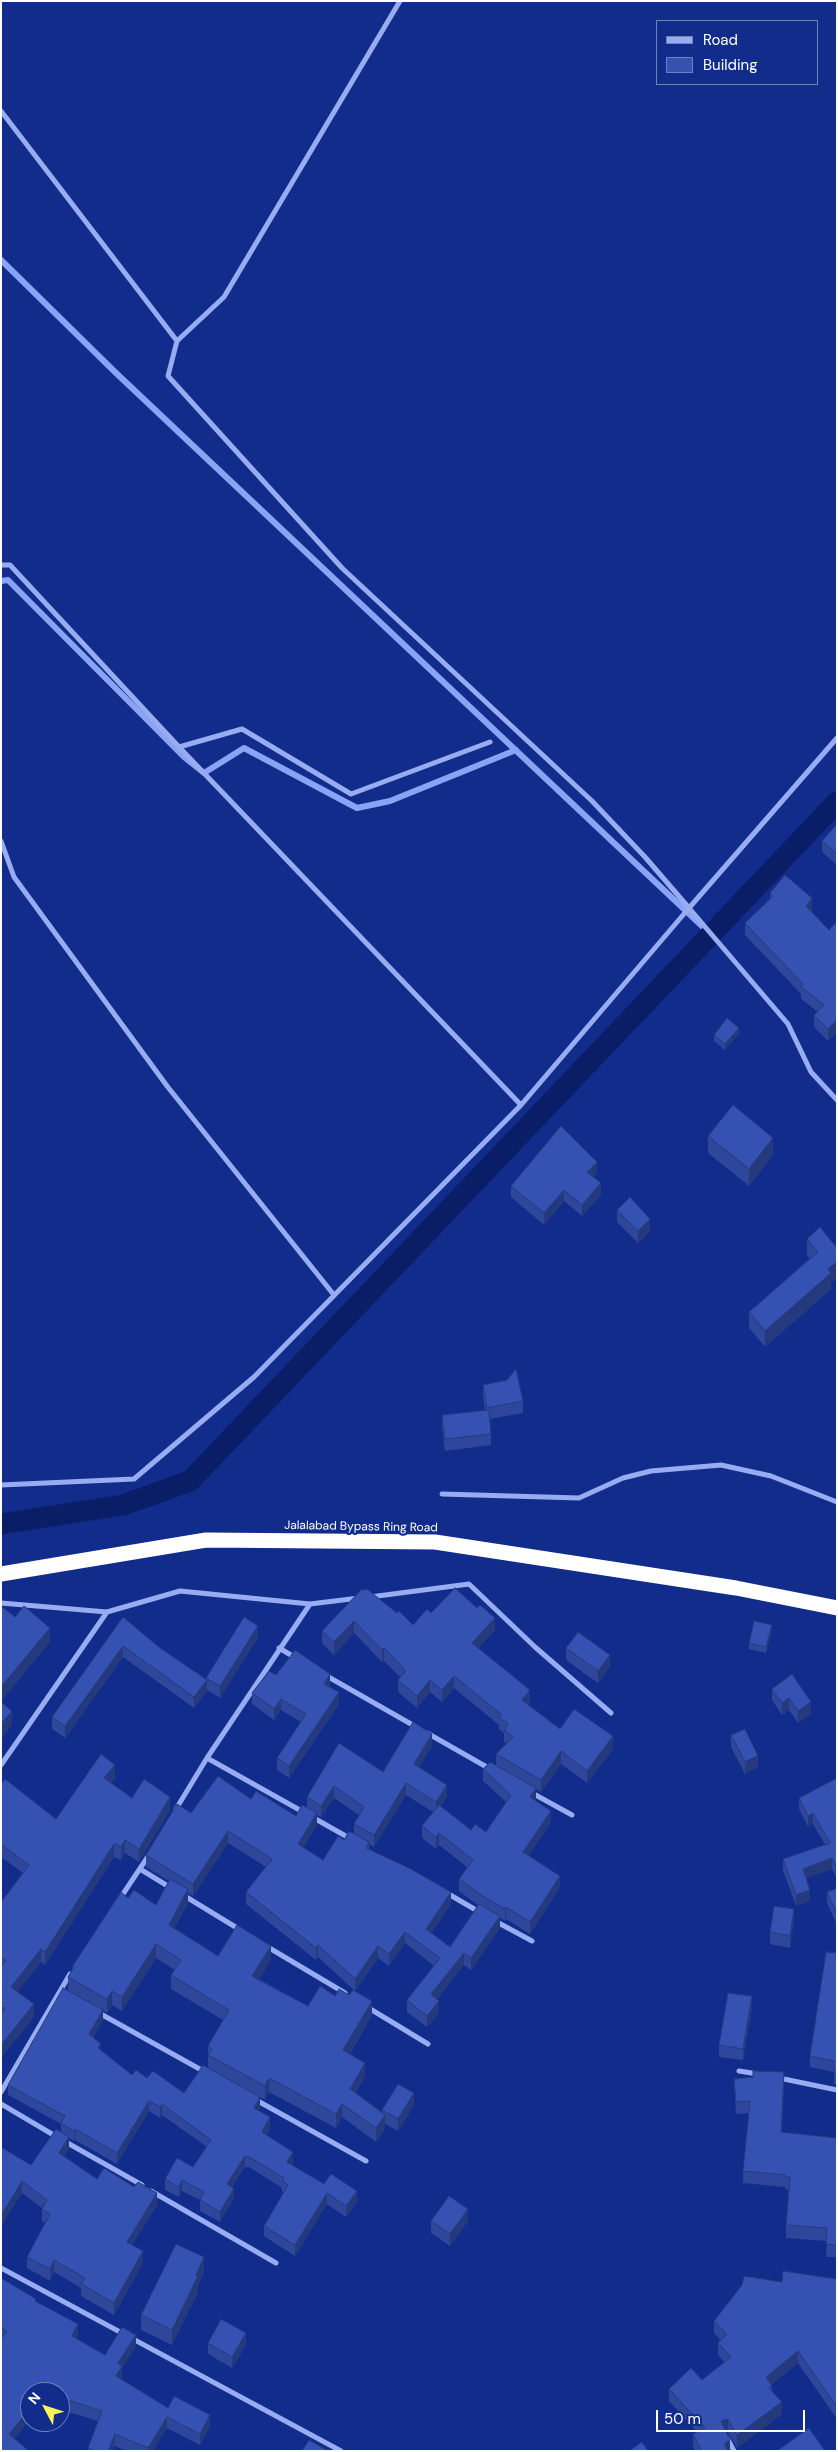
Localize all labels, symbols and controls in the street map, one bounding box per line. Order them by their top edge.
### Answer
legend [656,20,818,85]
text: Road [703,30,738,50]
text: Building [703,55,758,75]
street label: Jalalabad Bypass Ring Road [284,1518,438,1536]
north arrow [20,2382,70,2432]
text: N [24,2388,44,2408]
scale bar [658,2400,807,2432]
text: 50 m [664,2409,701,2429]

